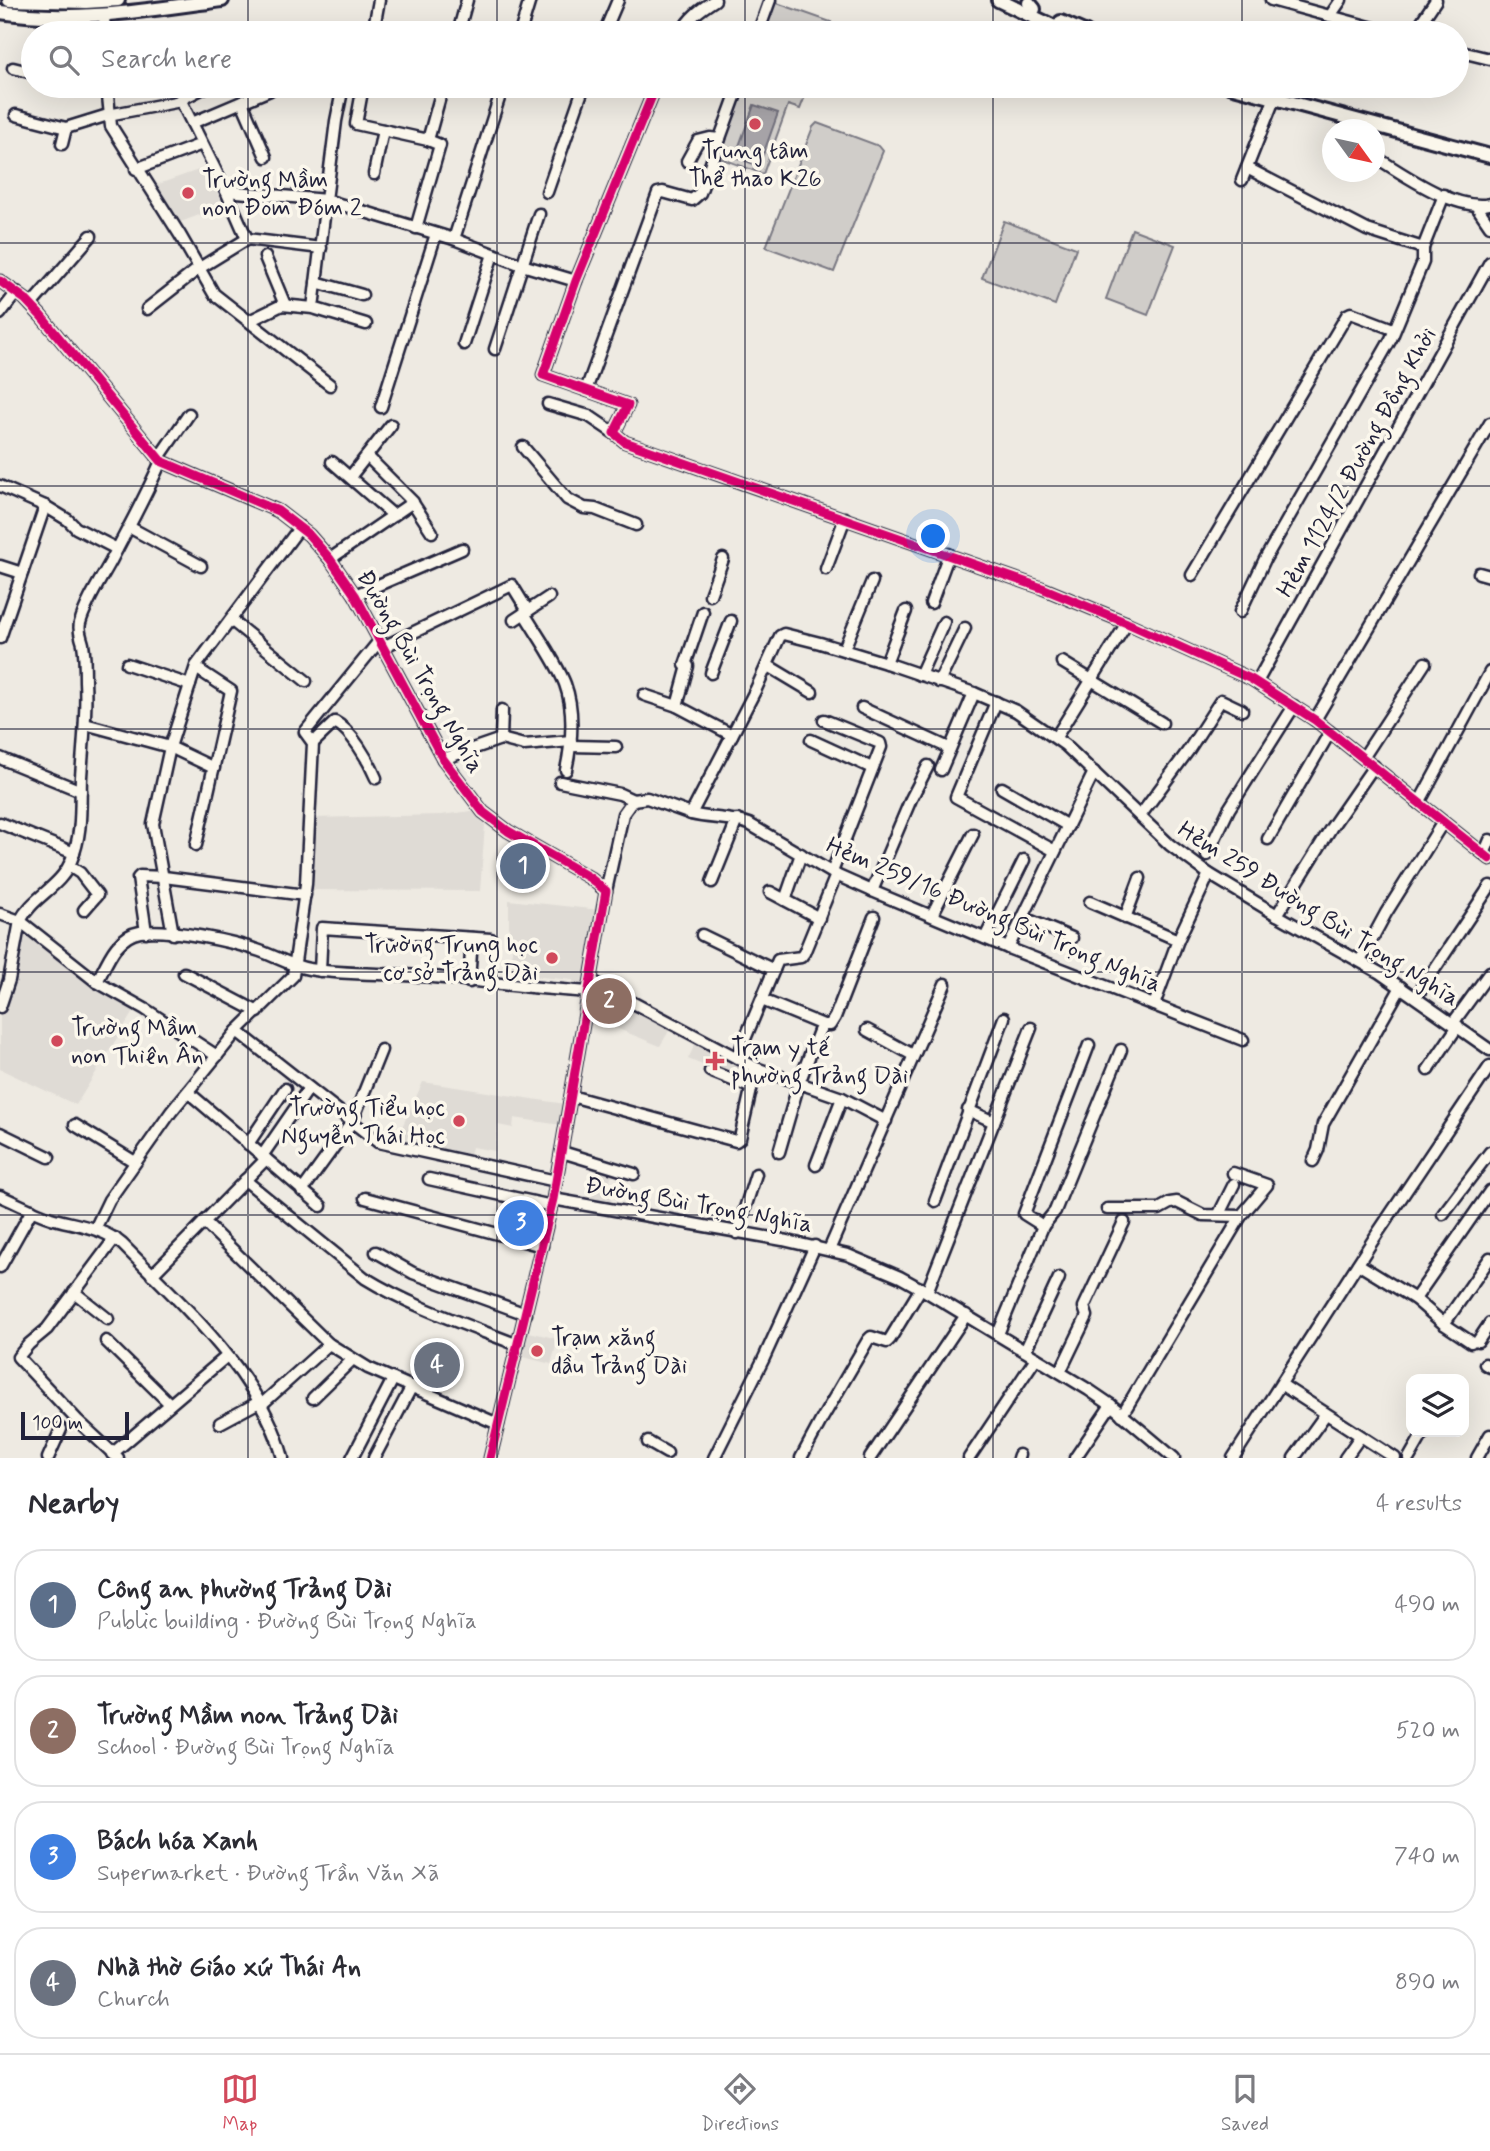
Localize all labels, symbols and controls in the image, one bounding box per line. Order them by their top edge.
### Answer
search box [21,21,1469,98]
icon: search [45,41,83,79]
text: Search here [101,43,232,77]
marker: Trung tâm Thể thao K26 [747,116,763,132]
north arrow [1322,119,1385,182]
place label: Trung tâm Thể thao K26 [688,136,822,195]
place label: Trường Mầm non Đom Đóm 2 [202,165,362,224]
marker: Trường Mầm non Đom Đóm 2 [180,185,196,201]
street label: Hẻm 1124/2 Đường Đồng Khởi [1270,322,1447,605]
your location [916,519,950,553]
street label: Đường Bùi Trọng Nghĩa [346,564,491,781]
street label: Hẻm 259 Đường Bùi Trọng Nghĩa [1170,815,1465,1017]
street label: Hẻm 259/16 Đường Bùi Trọng Nghĩa [820,831,1166,1003]
pin: 1 [500,840,546,892]
place label: Trường Trung học cơ sở Trảng Dài [364,930,538,992]
marker: Trường Trung học cơ sở Trảng Dài [544,950,560,966]
pin: 2 [586,975,632,1027]
place label: Trường Mầm non Thiên Ân [71,1013,204,1072]
marker: Trường Mầm non Thiên Ân [49,1033,65,1049]
place label: Trạm y tế phường Trảng Dài [731,1033,908,1095]
marker: Trạm y tế phường Trảng Dài [705,1051,725,1071]
place label: Trường Tiểu học Nguyễn Thái Học [281,1093,445,1155]
marker: Trường Tiểu học Nguyễn Thái Học [451,1113,467,1129]
street label: Đường Bùi Trọng Nghĩa [582,1170,815,1244]
pin: 3 [498,1197,544,1249]
place label: Trạm xăng dầu Trảng Dài [551,1323,687,1385]
pin: 4 [414,1339,460,1391]
marker: Trạm xăng dầu Trảng Dài [529,1343,545,1359]
map controls [1406,1374,1469,1437]
button: layers [1406,1374,1469,1437]
scale bar [21,1409,130,1441]
text: 100 m [32,1411,83,1436]
text: Nearby [28,1484,119,1523]
text: 4 results [1376,1489,1462,1519]
text: Công an phường Trảng Dài [97,1573,392,1607]
text: 1 [48,1590,58,1620]
text: 490 m [1395,1590,1460,1620]
text: Public building · Đường Bùi Trọng Nghĩa [97,1607,477,1637]
text: Trường Mầm non Trảng Dài [97,1699,398,1733]
text: 2 [47,1716,59,1746]
text: 520 m [1396,1716,1460,1746]
text: School · Đường Bùi Trọng Nghĩa [97,1733,395,1763]
text: Bách hóa Xanh [97,1825,258,1859]
text: 3 [48,1842,58,1872]
text: 740 m [1394,1842,1460,1872]
text: Supermarket · Đường Trần Văn Xã [97,1859,439,1889]
text: Nhà thờ Giáo xứ Thái An [97,1951,361,1985]
text: 4 [46,1968,60,1998]
text: 890 m [1395,1968,1460,1998]
text: Church [97,1985,170,2015]
tab: Map [221,2070,259,2137]
tab: Directions [701,2070,779,2137]
tab: Saved [1221,2070,1269,2137]

